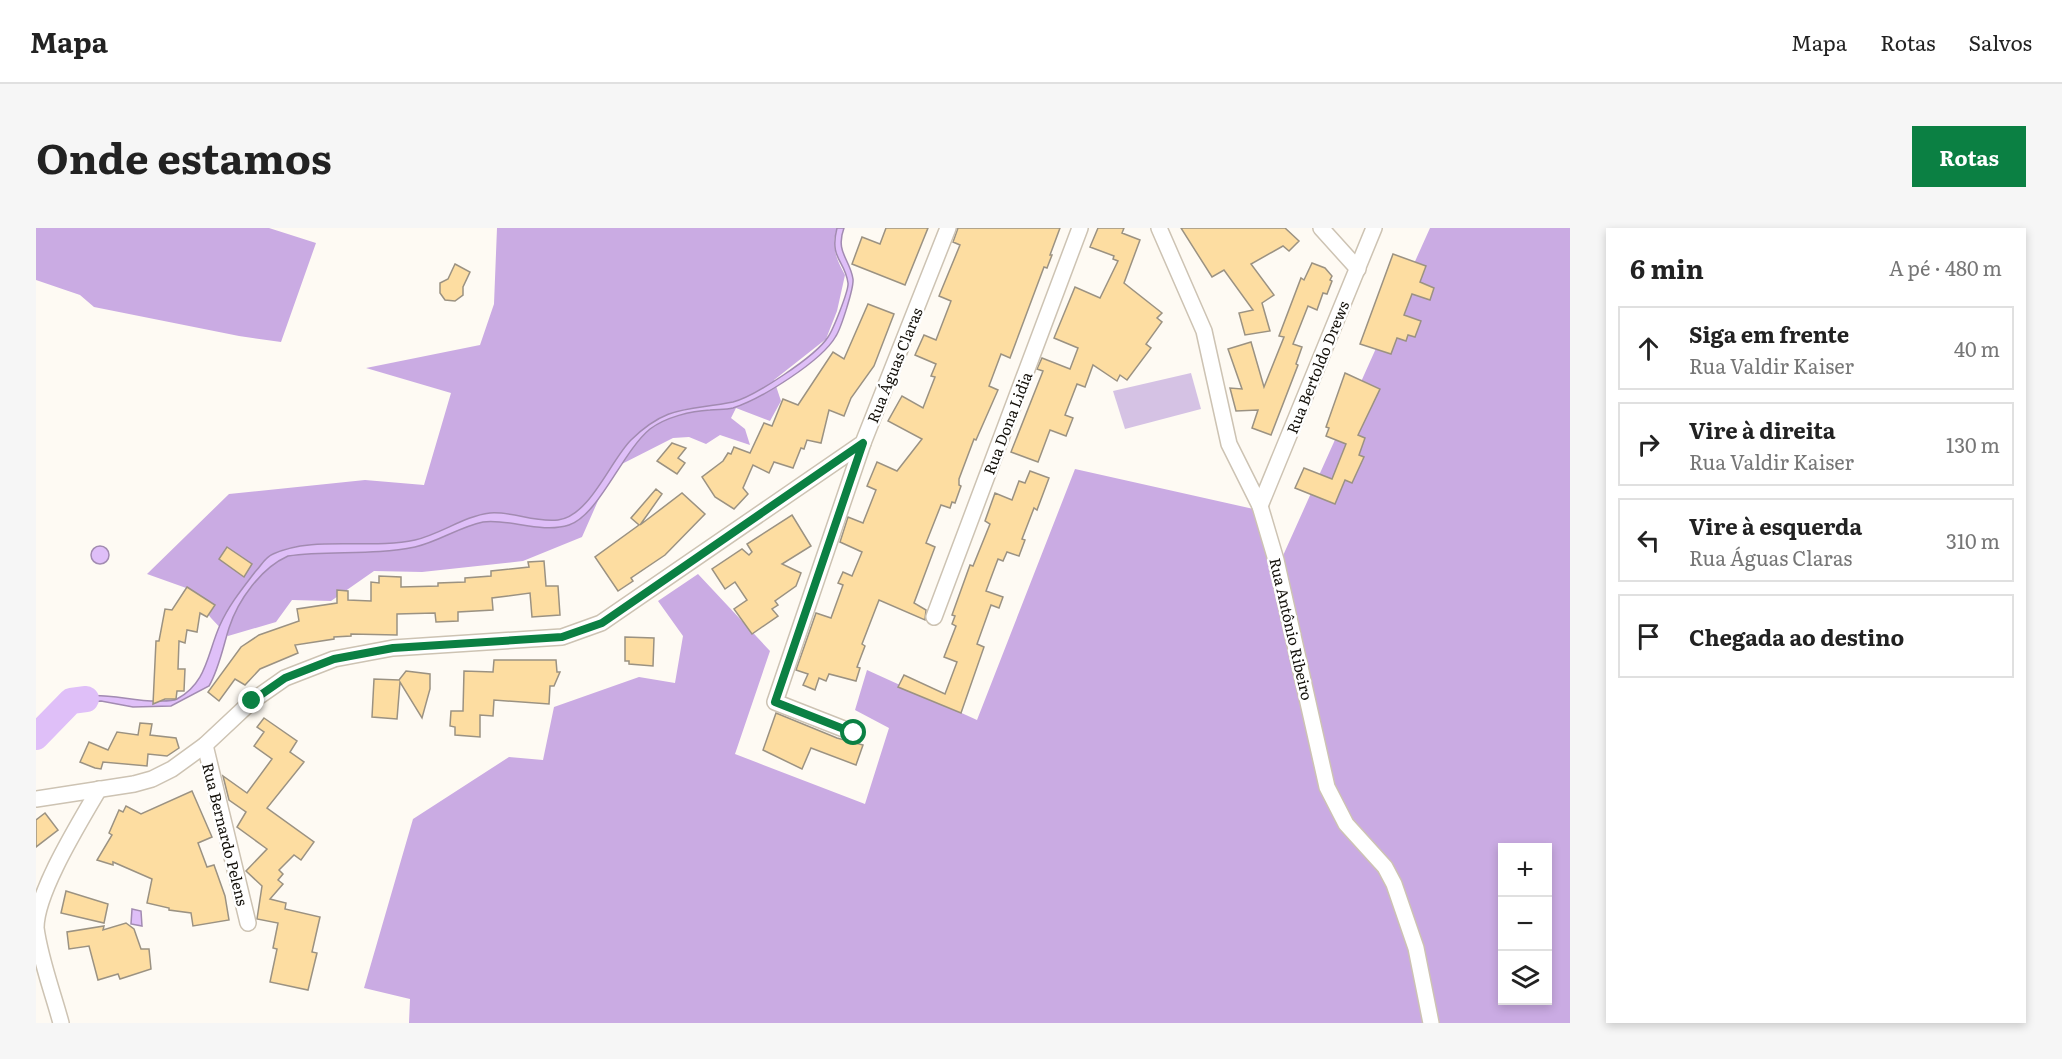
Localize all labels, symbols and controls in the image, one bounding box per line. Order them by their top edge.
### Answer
text: Mapa [30,20,108,62]
text: Mapa [1791,26,1847,57]
text: Rotas [1880,26,1936,57]
text: Salvos [1969,26,2032,57]
text: Onde estamos [36,125,332,187]
button: Rotas [1912,126,2026,187]
text: 6 min [1630,248,1704,287]
text: A pé · 480 m [1889,252,2002,282]
street label: Rua Bertoldo Drews [1280,297,1354,437]
street label: Rua Águas Claras [860,304,928,426]
text: Siga em frente [1689,317,1849,350]
icon: ahead [1632,332,1665,365]
text: 40 m [1954,333,2000,363]
text: Rua Valdir Kaiser [1689,350,1854,380]
street label: Rua Dona Lidia [977,367,1038,478]
text: Vire à direita [1689,413,1836,446]
icon: right [1632,428,1665,461]
text: 130 m [1946,429,2000,459]
text: Rua Valdir Kaiser [1689,446,1854,476]
text: Vire à esquerda [1689,509,1862,542]
icon: left [1632,524,1665,557]
text: 310 m [1946,525,2000,555]
text: Rua Águas Claras [1689,542,1852,572]
street label: Rua Antônio Ribeiro [1264,556,1320,703]
icon: arrive [1632,620,1665,653]
text: Chegada ao destino [1689,620,1904,653]
route end [238,687,264,713]
route start [840,719,866,745]
street label: Rua Bernardo Pelens [197,760,255,908]
map controls [1498,843,1552,1005]
button: + [1498,843,1552,897]
button: − [1498,897,1552,951]
button: layers [1498,951,1552,1005]

